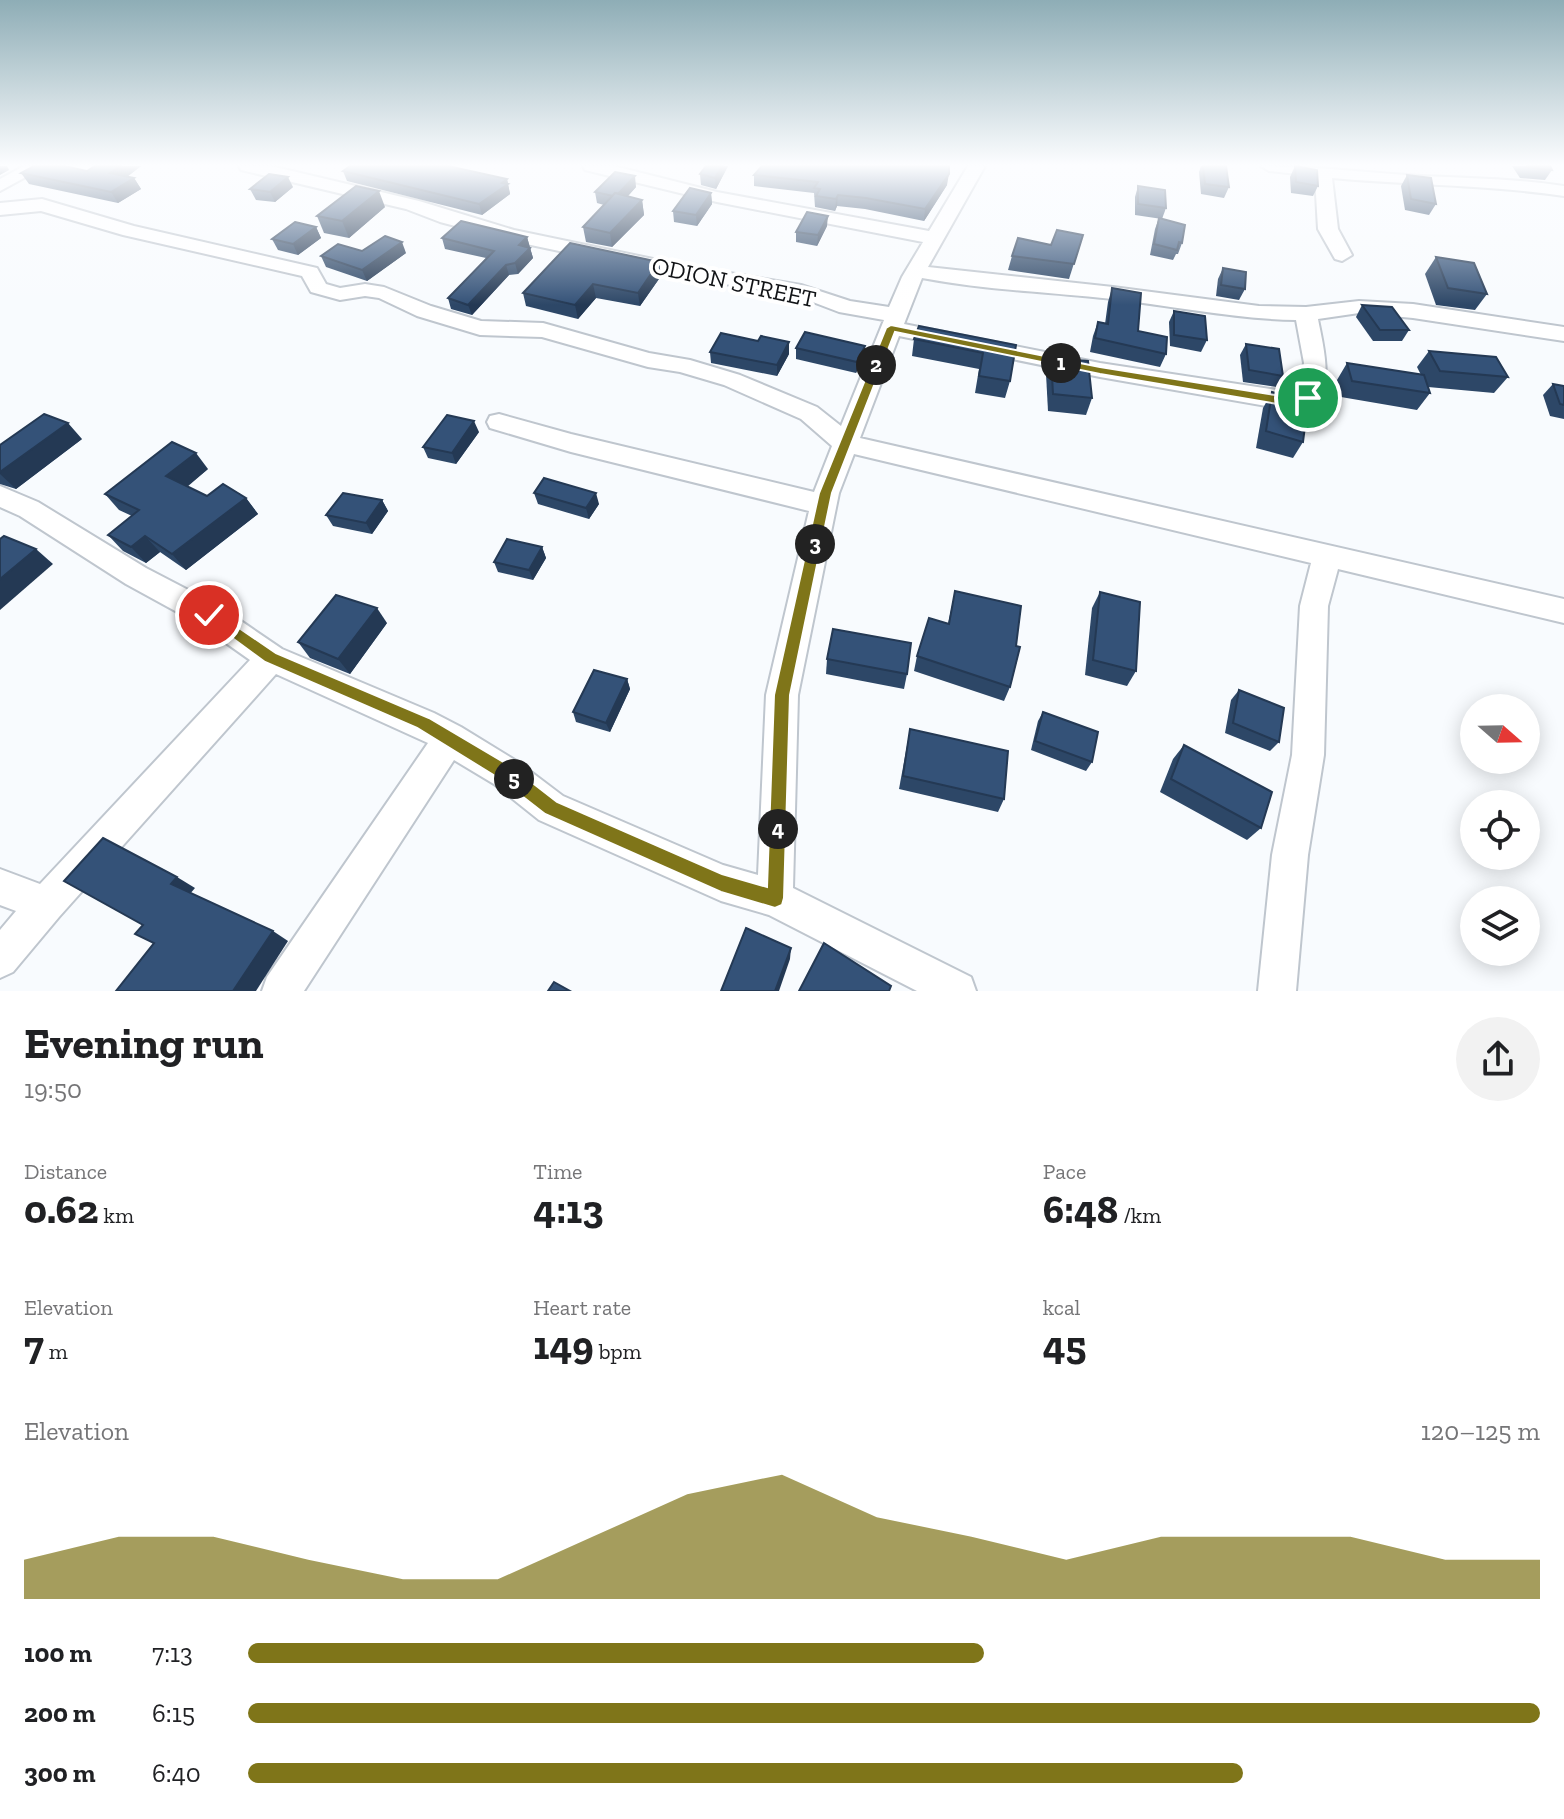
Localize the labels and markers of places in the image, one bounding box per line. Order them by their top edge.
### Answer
pin: 1 [1041,343,1081,383]
pin: 2 [856,345,896,385]
pin [1274,364,1342,432]
pin: 3 [795,524,835,564]
pin [175,581,243,649]
pin: 5 [494,759,534,799]
pin: 4 [758,809,798,849]

